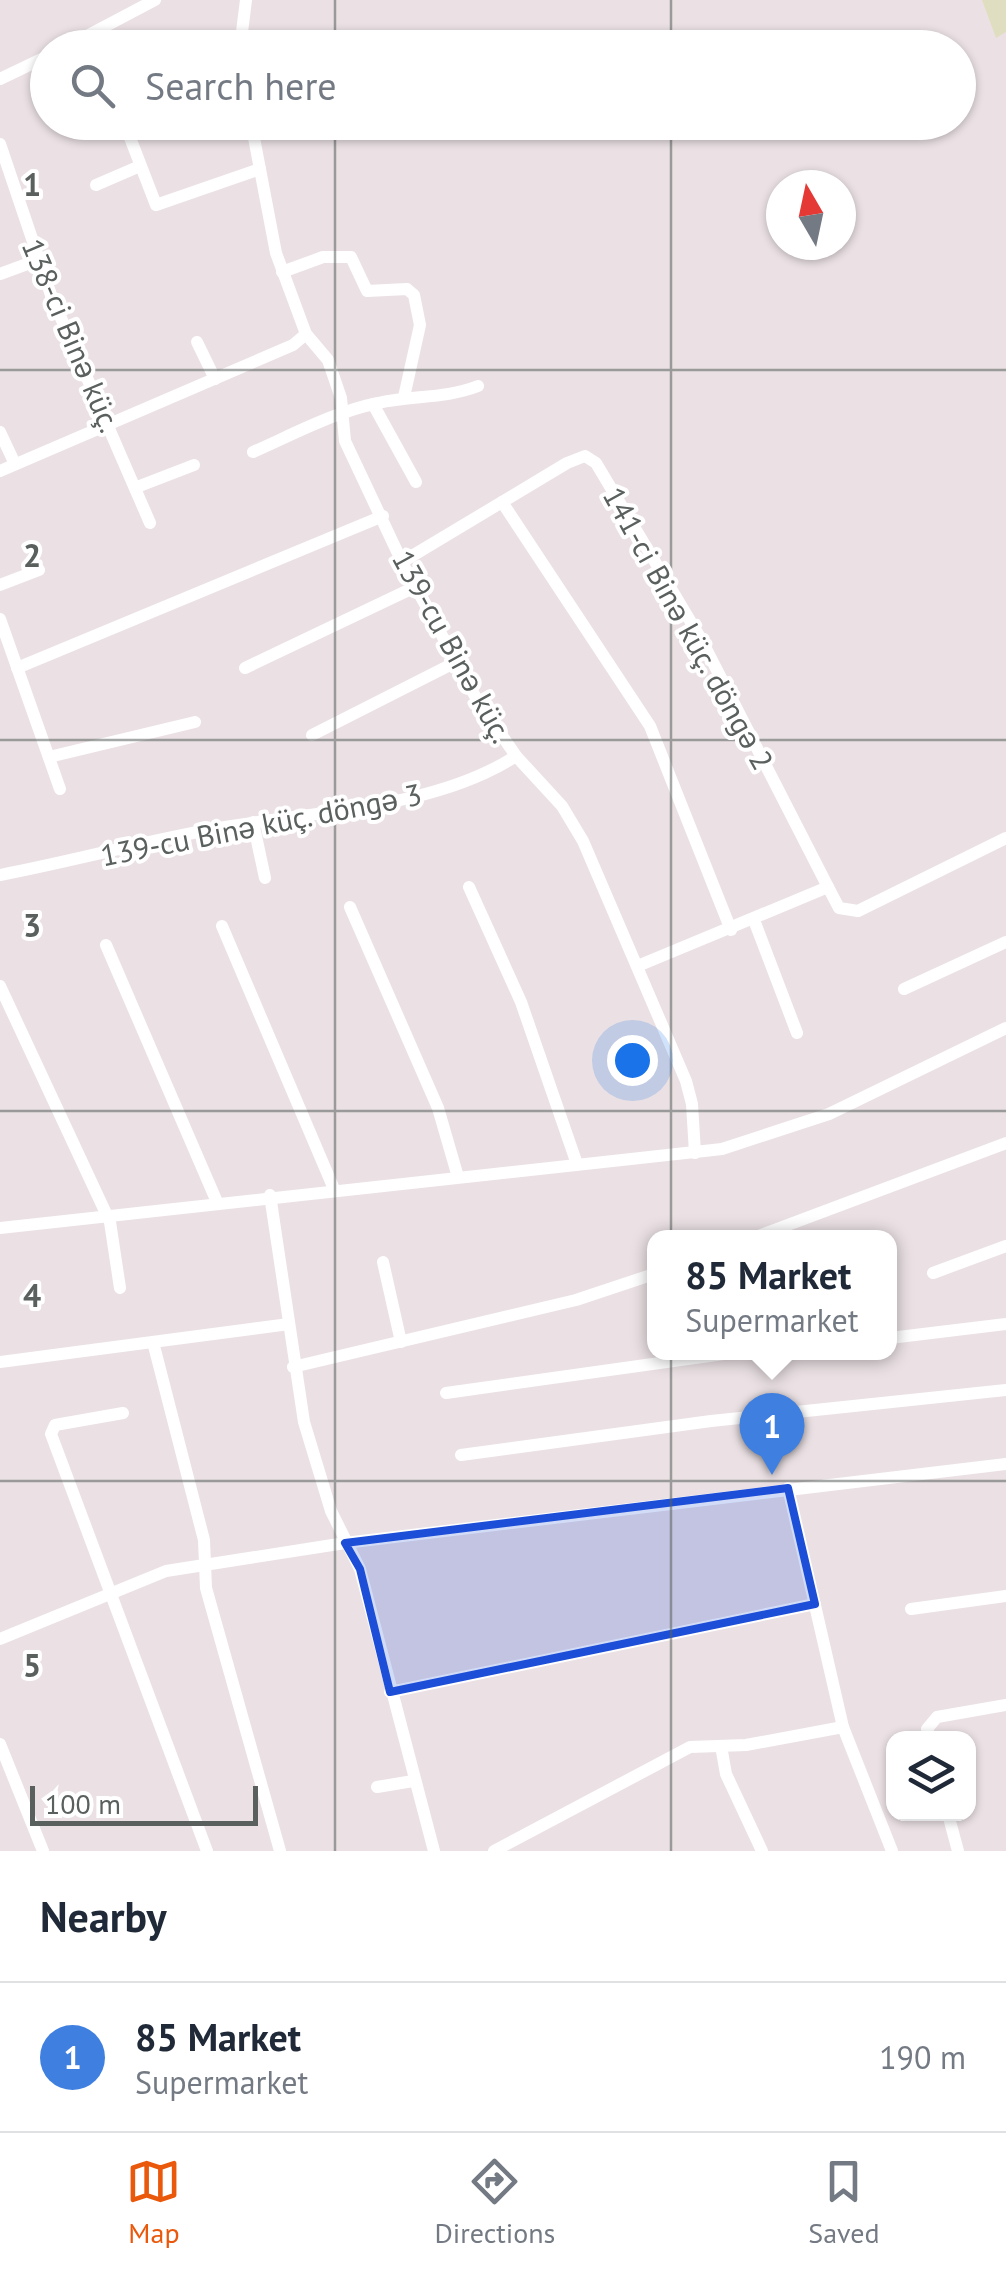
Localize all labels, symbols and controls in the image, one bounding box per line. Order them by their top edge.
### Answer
search box [30,30,976,140]
icon: search [65,58,120,113]
text: Search here [145,61,337,110]
text: 1 [23,163,41,205]
north arrow [766,170,856,260]
street label: 138-ci Binə küç. [14,232,130,438]
street label: 141-ci Binə küç. döngə 2 [595,479,783,777]
text: 2 [23,534,41,576]
street label: 139-cu Binə küç. [384,543,522,749]
street label: 139-cu Binə küç. döngə 3 [97,774,425,874]
text: 3 [23,904,41,946]
your location [607,1035,658,1086]
popup [647,1230,897,1360]
text: 85 Market [685,1250,851,1299]
text: 4 [23,1274,41,1316]
text: Supermarket [685,1299,859,1341]
pin: 1 [740,1392,804,1475]
text: 5 [23,1644,41,1686]
map controls [886,1731,976,1821]
button: layers [886,1731,976,1821]
scale bar [30,1781,258,1826]
text: 100 m [45,1785,121,1822]
text: Nearby [40,1889,167,1944]
text: 85 Market [135,2012,301,2061]
text: 1 [63,2036,82,2078]
text: 190 m [879,2036,966,2078]
text: Supermarket [135,2061,308,2103]
tab: Map [126,2154,181,2251]
tab: Directions [434,2154,555,2251]
tab: Saved [808,2154,880,2251]

